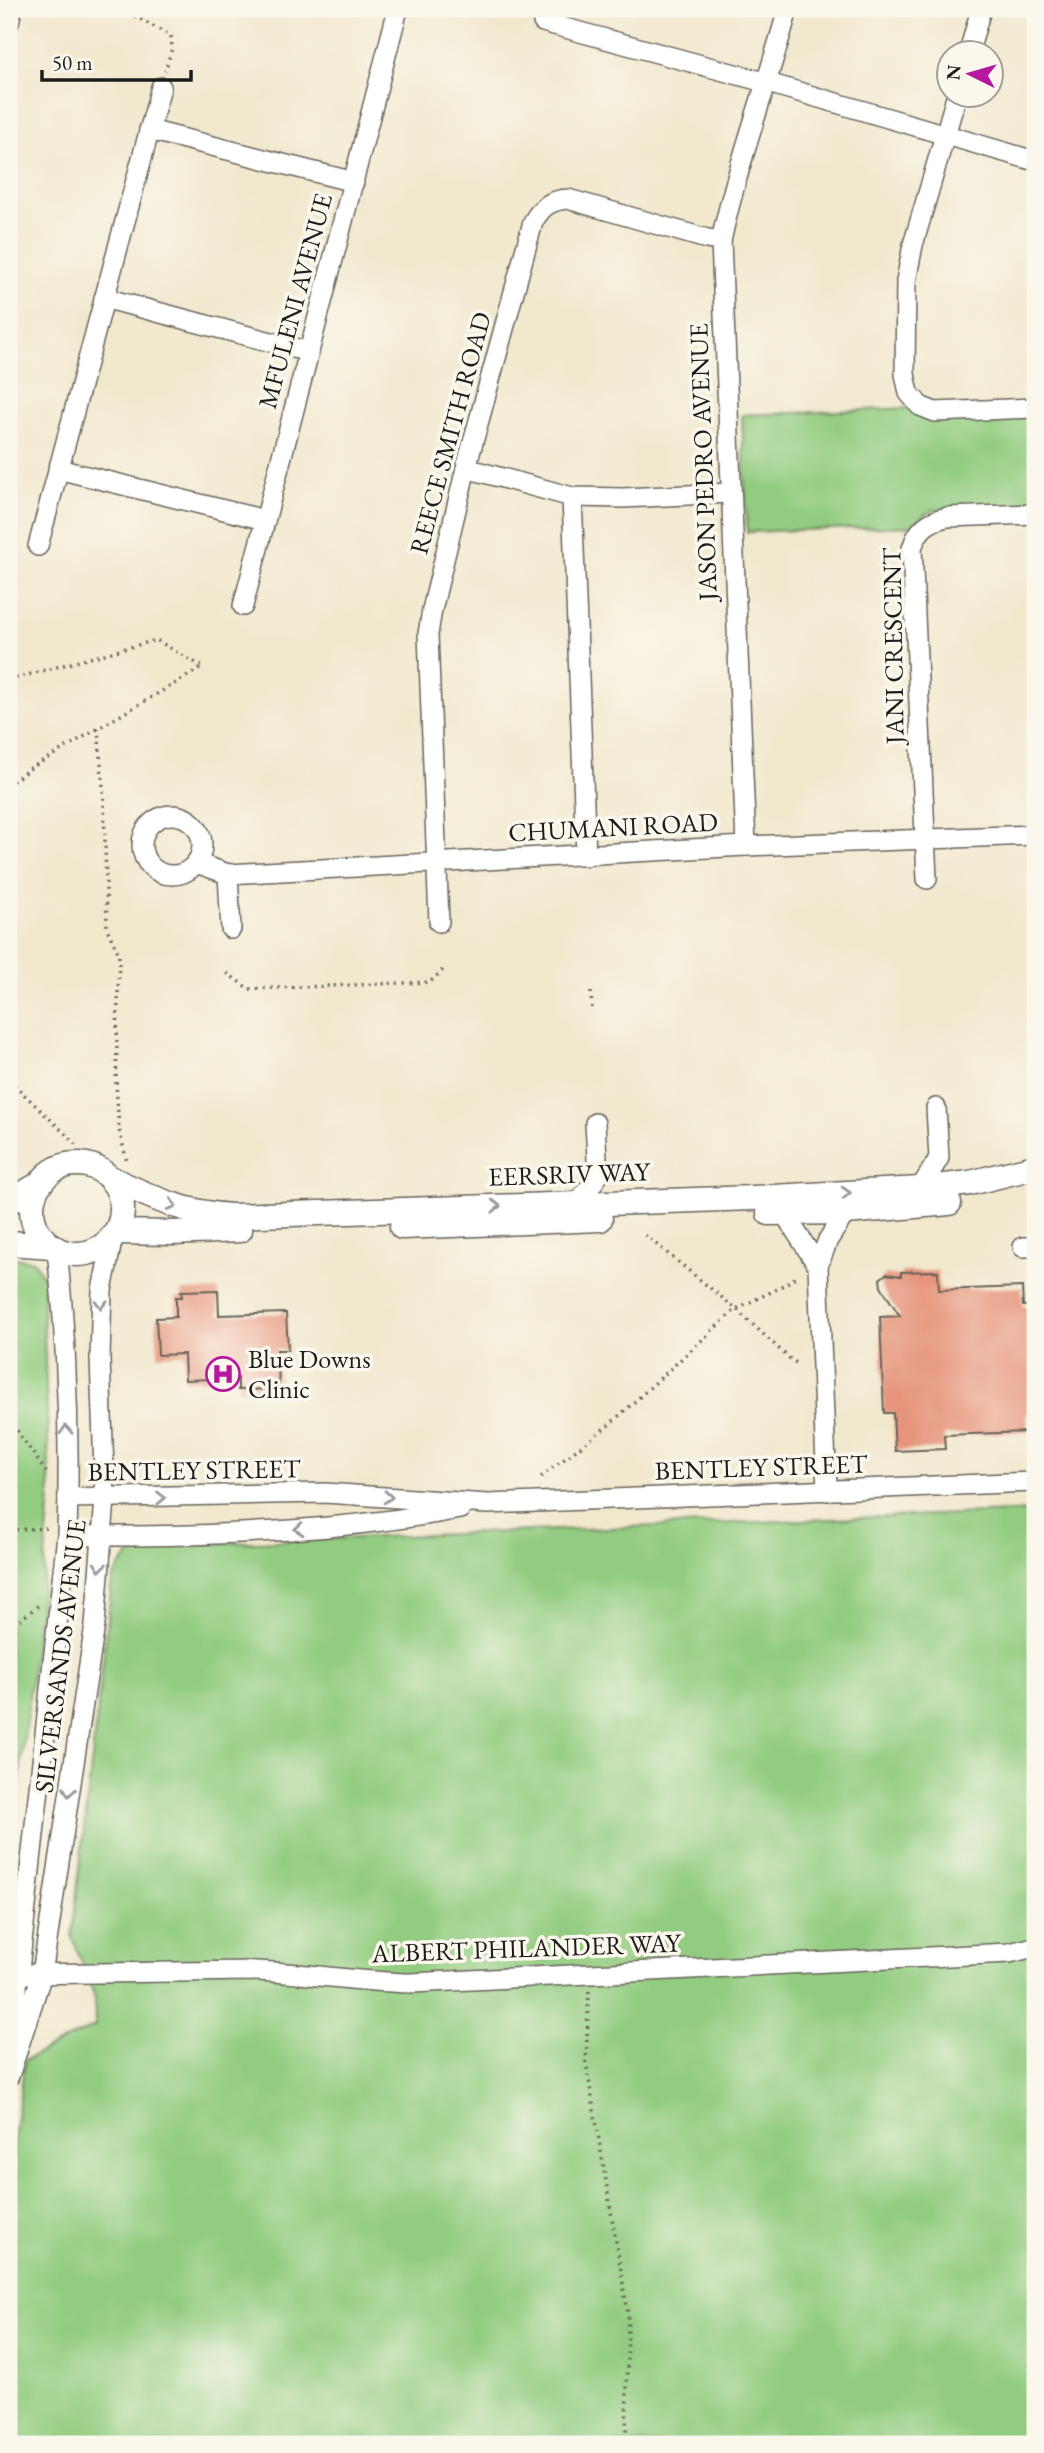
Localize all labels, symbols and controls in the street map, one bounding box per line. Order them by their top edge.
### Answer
scale bar [42,38,191,82]
north arrow [936,38,1006,108]
text: 50 m [52,49,93,76]
text: N [940,63,967,81]
street label: MFULENI AVENUE [250,189,340,412]
street label: REECE SMITH ROAD [401,308,499,558]
street label: JASON PEDRO AVENUE [681,322,725,603]
street label: JANI CRESCENT [874,547,912,746]
street label: CHUMANI ROAD [507,805,719,849]
street label: EERSRIV WAY [488,1154,652,1194]
one-way arrow [841,1186,852,1201]
one-way arrow [166,1197,178,1212]
one-way arrow [491,1199,502,1214]
one-way arrow [93,1299,109,1310]
place label: Blue Downs Clinic [248,1342,371,1406]
hospital icon: Blue Downs Clinic [204,1355,242,1393]
one-way arrow [59,1424,74,1435]
street label: BENTLEY STREET [654,1446,869,1488]
street label: BENTLEY STREET [87,1451,301,1489]
one-way arrow [383,1489,394,1504]
one-way arrow [156,1490,166,1506]
street label: SILVERSANDS AVENUE [26,1517,94,1795]
one-way arrow [294,1521,305,1536]
one-way arrow [93,1562,108,1573]
one-way arrow [62,1787,77,1798]
street label: ALBERT PHILANDER WAY [370,1926,683,1970]

